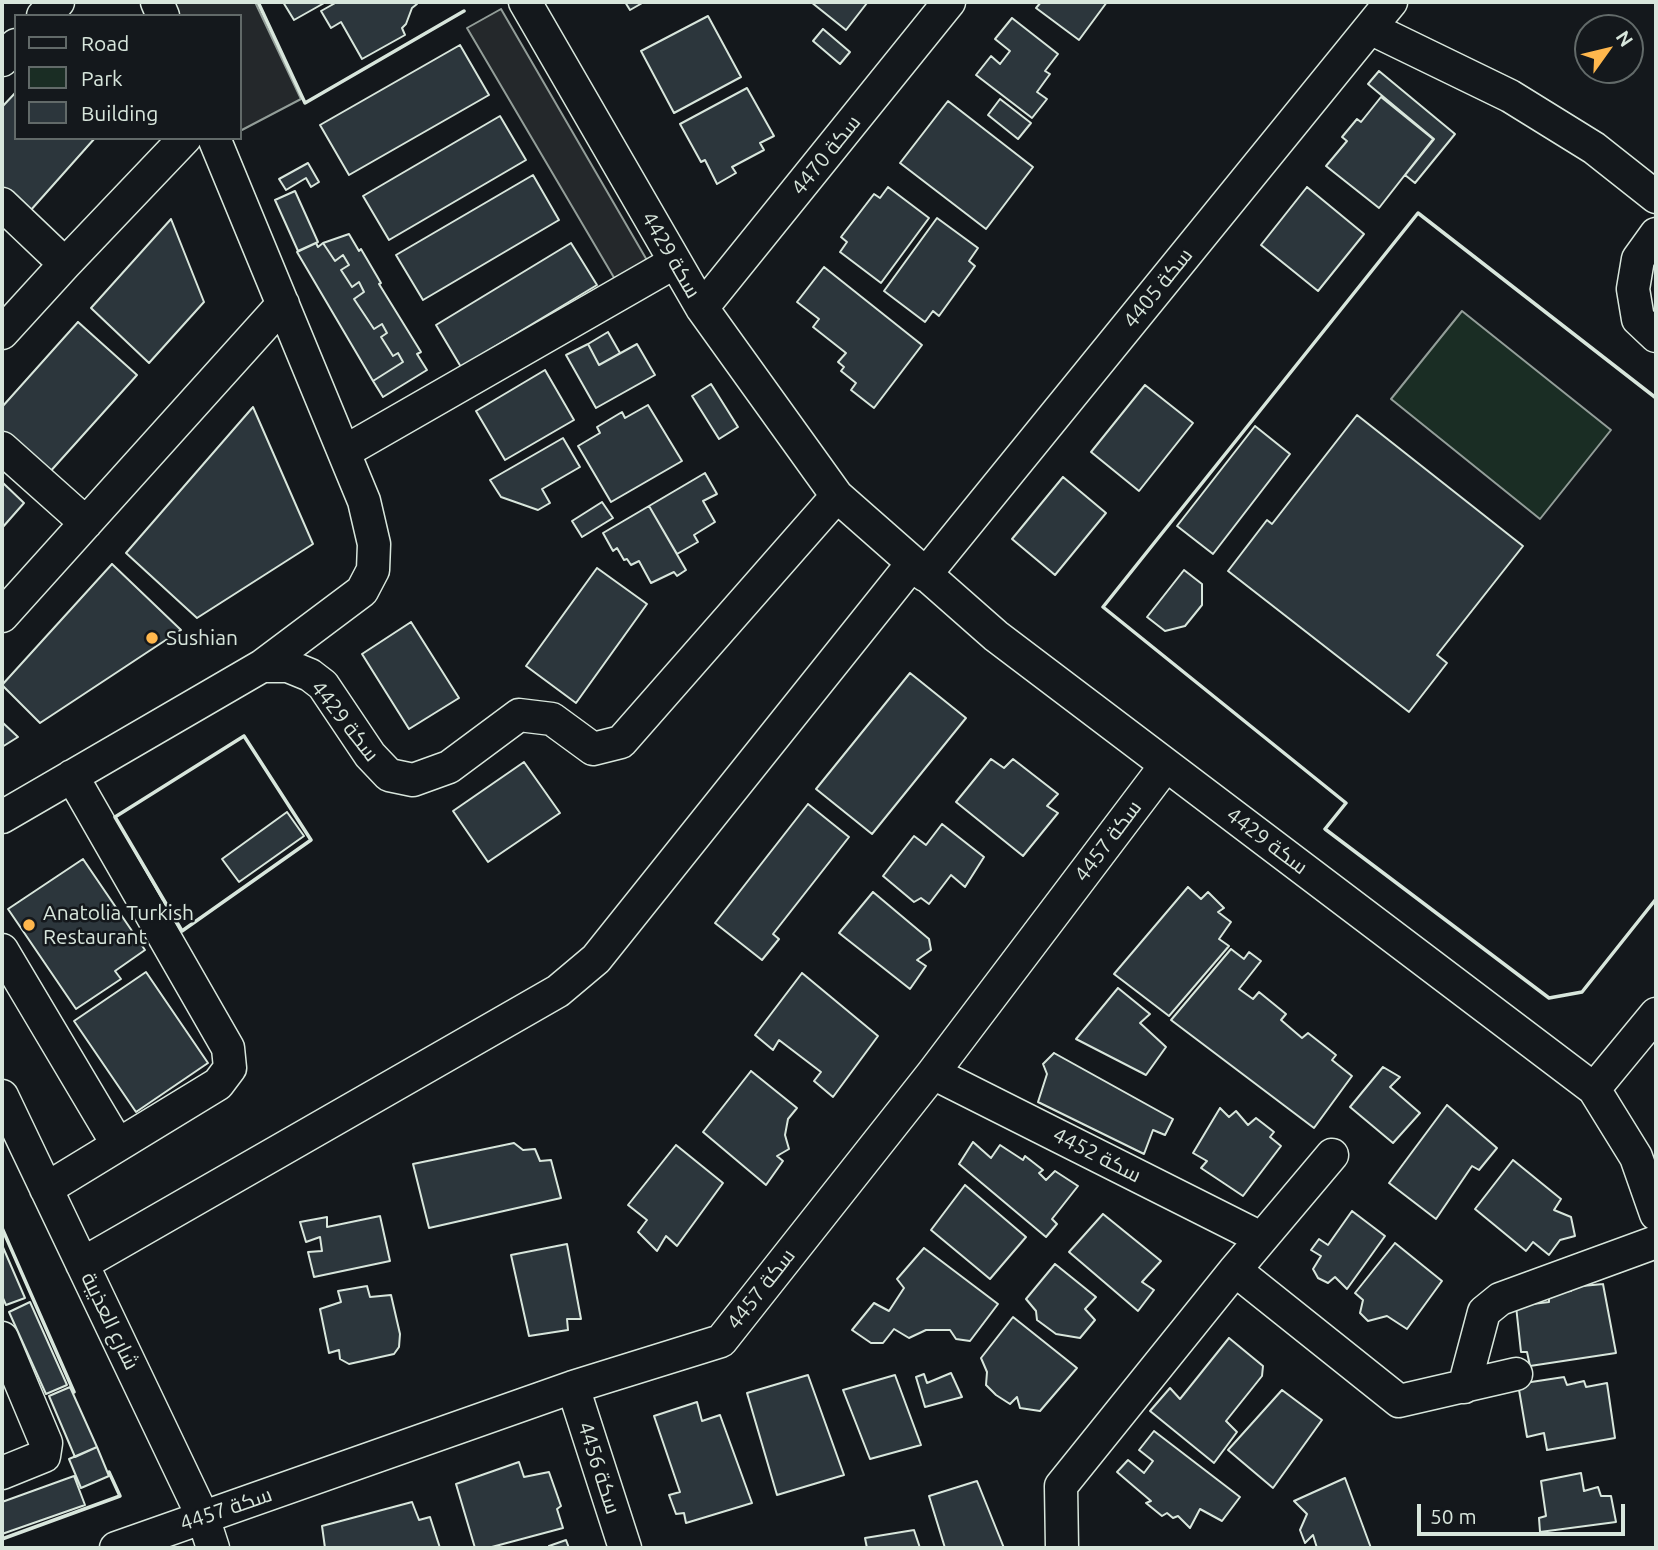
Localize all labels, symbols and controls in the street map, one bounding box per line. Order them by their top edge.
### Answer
legend [14,14,242,140]
north arrow [1574,14,1644,84]
text: N [1612,26,1638,50]
text: Road [81,31,129,55]
text: Park [81,66,123,90]
text: Building [81,101,158,125]
street label: سكة 4470 [786,110,866,200]
street label: سكة 4429 [636,207,706,303]
street label: سكة 4405 [1118,243,1198,333]
place label: Sushian [166,625,238,651]
marker: Sushian [144,630,160,646]
street label: سكة 4429 [306,676,384,766]
street label: سكة 4457 [1069,795,1147,887]
street label: سكة 4429 [1221,802,1313,880]
place label: Anatolia Turkish Restaurant [43,900,194,950]
marker: Anatolia Turkish Restaurant [21,917,37,933]
street label: سكة 4452 [1049,1122,1145,1188]
street label: سكة 4457 [722,1244,800,1334]
street label: شارع العذيبة [76,1268,144,1374]
street label: سكة 4456 [572,1419,626,1517]
street label: سكة 4457 [177,1482,275,1536]
scale bar [1420,1490,1628,1534]
text: 50 m [1430,1504,1477,1528]

